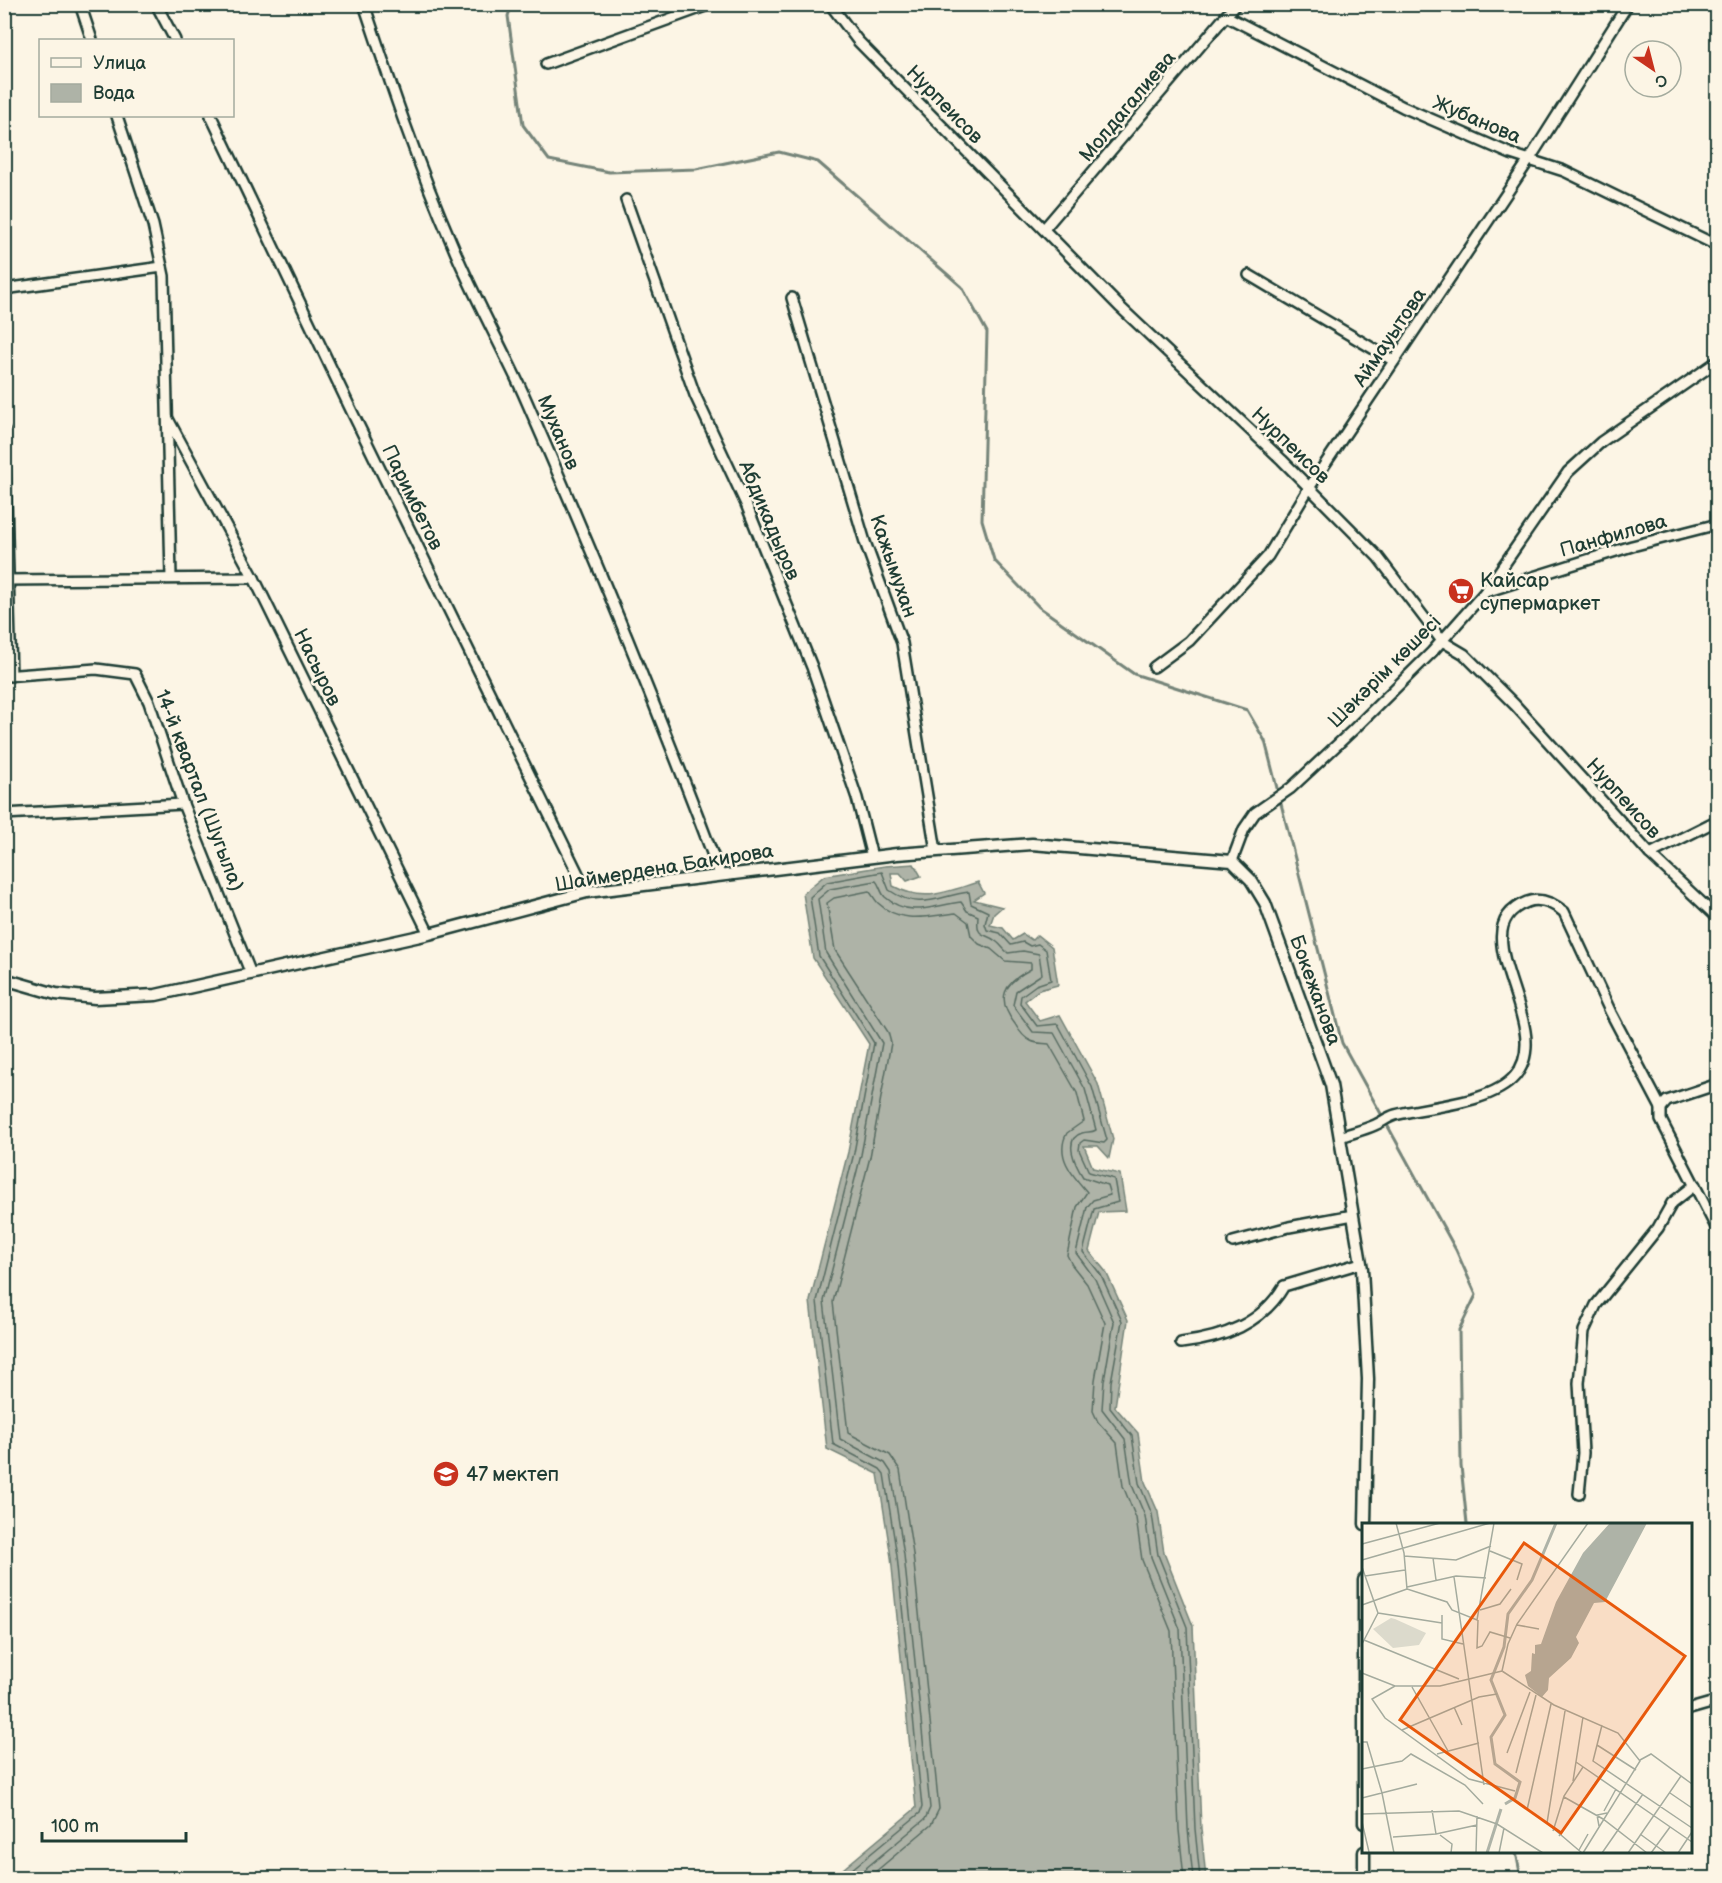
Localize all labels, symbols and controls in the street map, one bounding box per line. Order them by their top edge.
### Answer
legend [39,39,234,117]
north arrow [1623,39,1683,99]
street label: Молдагалиева [1074,46,1181,167]
text: Улица [93,53,147,74]
street label: Нурпеисов [901,60,988,149]
text: С [1651,69,1671,91]
text: Вода [93,83,135,104]
street label: Жубанова [1429,91,1525,149]
street label: Аймауытова [1348,284,1432,392]
street label: Муханов [532,391,585,474]
street label: Нурпеисов [1246,402,1335,489]
street label: Паримбетов [376,441,448,555]
street label: Абдикадыров [733,456,805,584]
street label: Панфилова [1557,509,1670,563]
street label: Кажымухан [864,512,922,621]
place label: Кайсар супермаркет [1480,569,1601,616]
supermarket icon: Кайсар супермаркет [1446,576,1476,606]
street label: Шәкәрім көшесі [1323,610,1446,733]
street label: Насыров [288,625,346,710]
street label: 14-й квартал (Шугыла) [150,686,249,895]
street label: Нурпеисов [1581,753,1666,844]
street label: Шаймердена Бакирова [553,839,775,897]
street label: Бокежанова [1284,932,1346,1049]
school or university icon: 47 мектеп [431,1459,461,1489]
place label: 47 мектеп [466,1463,559,1487]
inset map [1362,1523,1692,1853]
scale bar [42,1805,186,1843]
text: 100 m [51,1816,99,1837]

